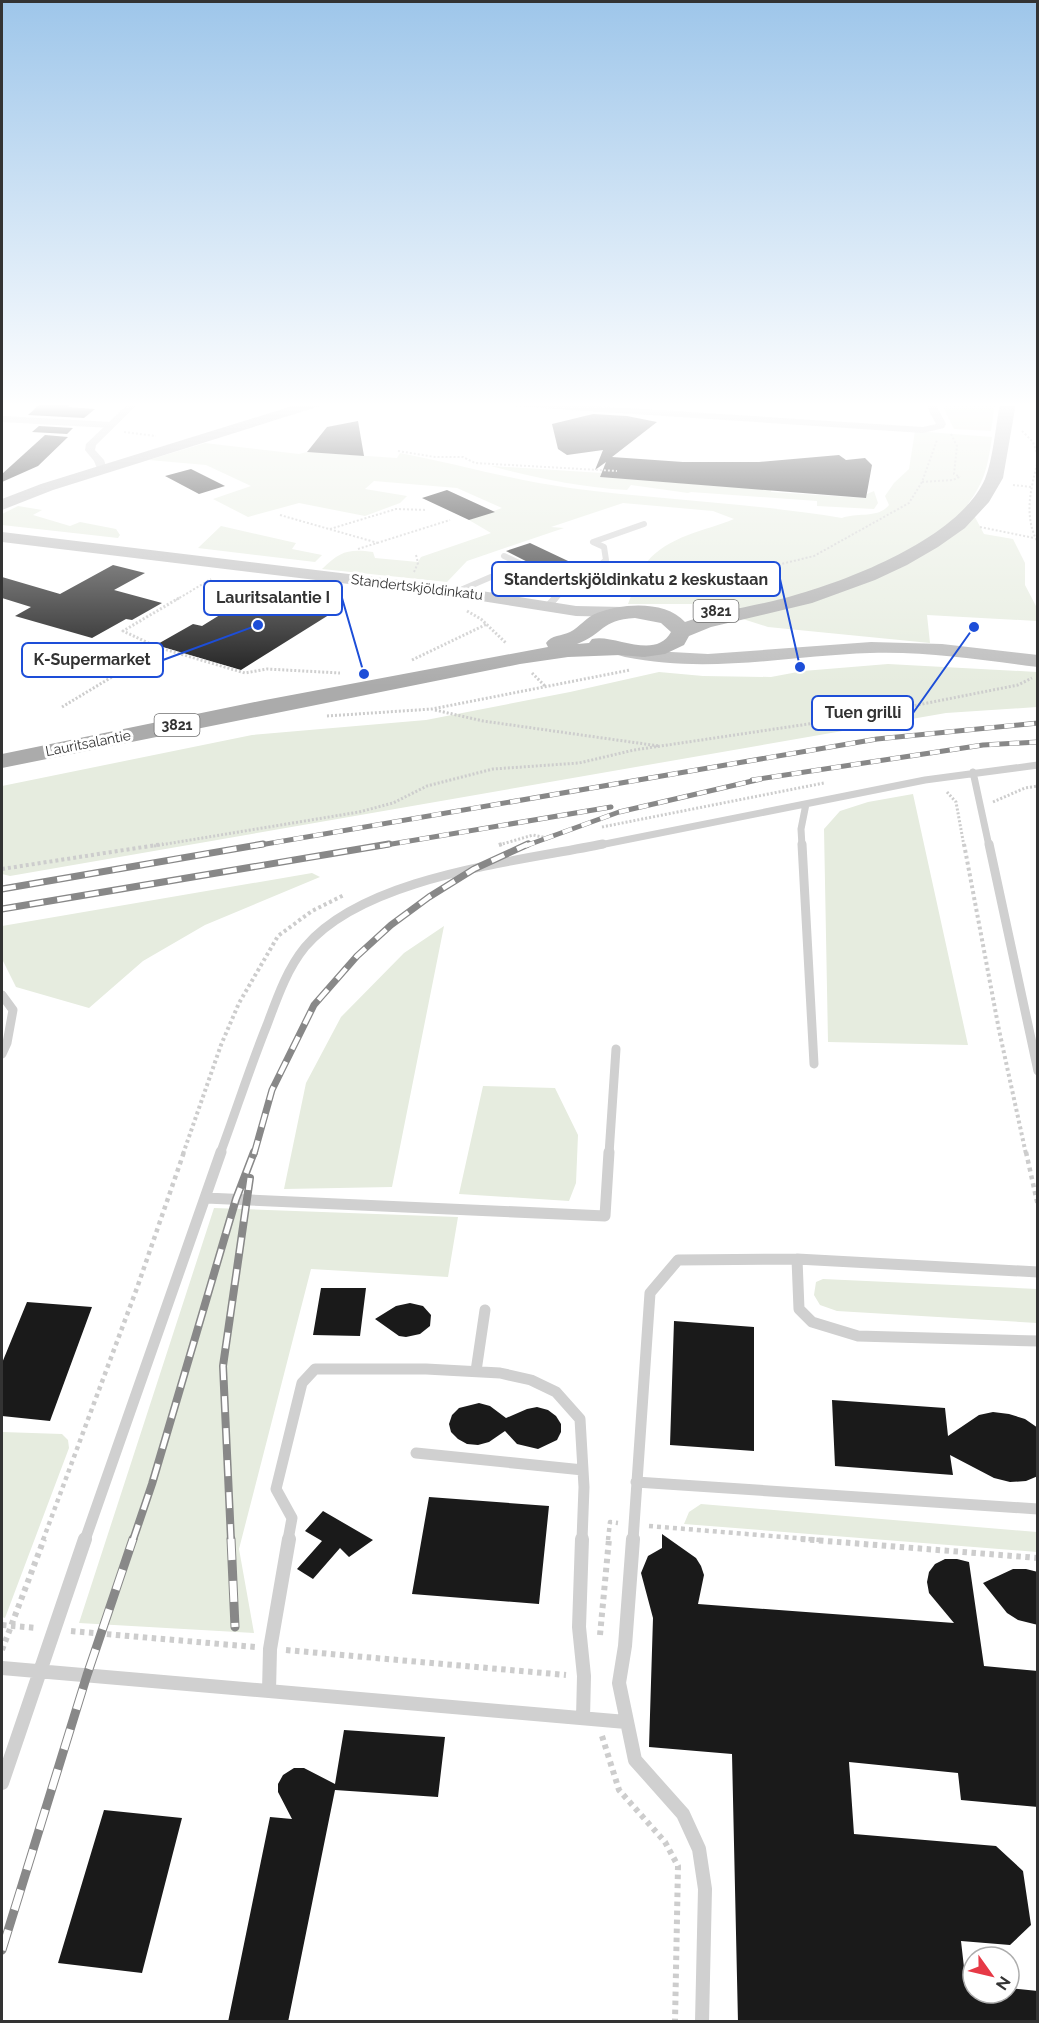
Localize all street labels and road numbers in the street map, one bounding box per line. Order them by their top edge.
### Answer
street label: Standertskjöldinkatu [350,571,484,603]
road number: 3821 [694,600,738,622]
road number: 3821 [154,714,200,736]
street label: Lauritsalantie [44,727,132,759]

